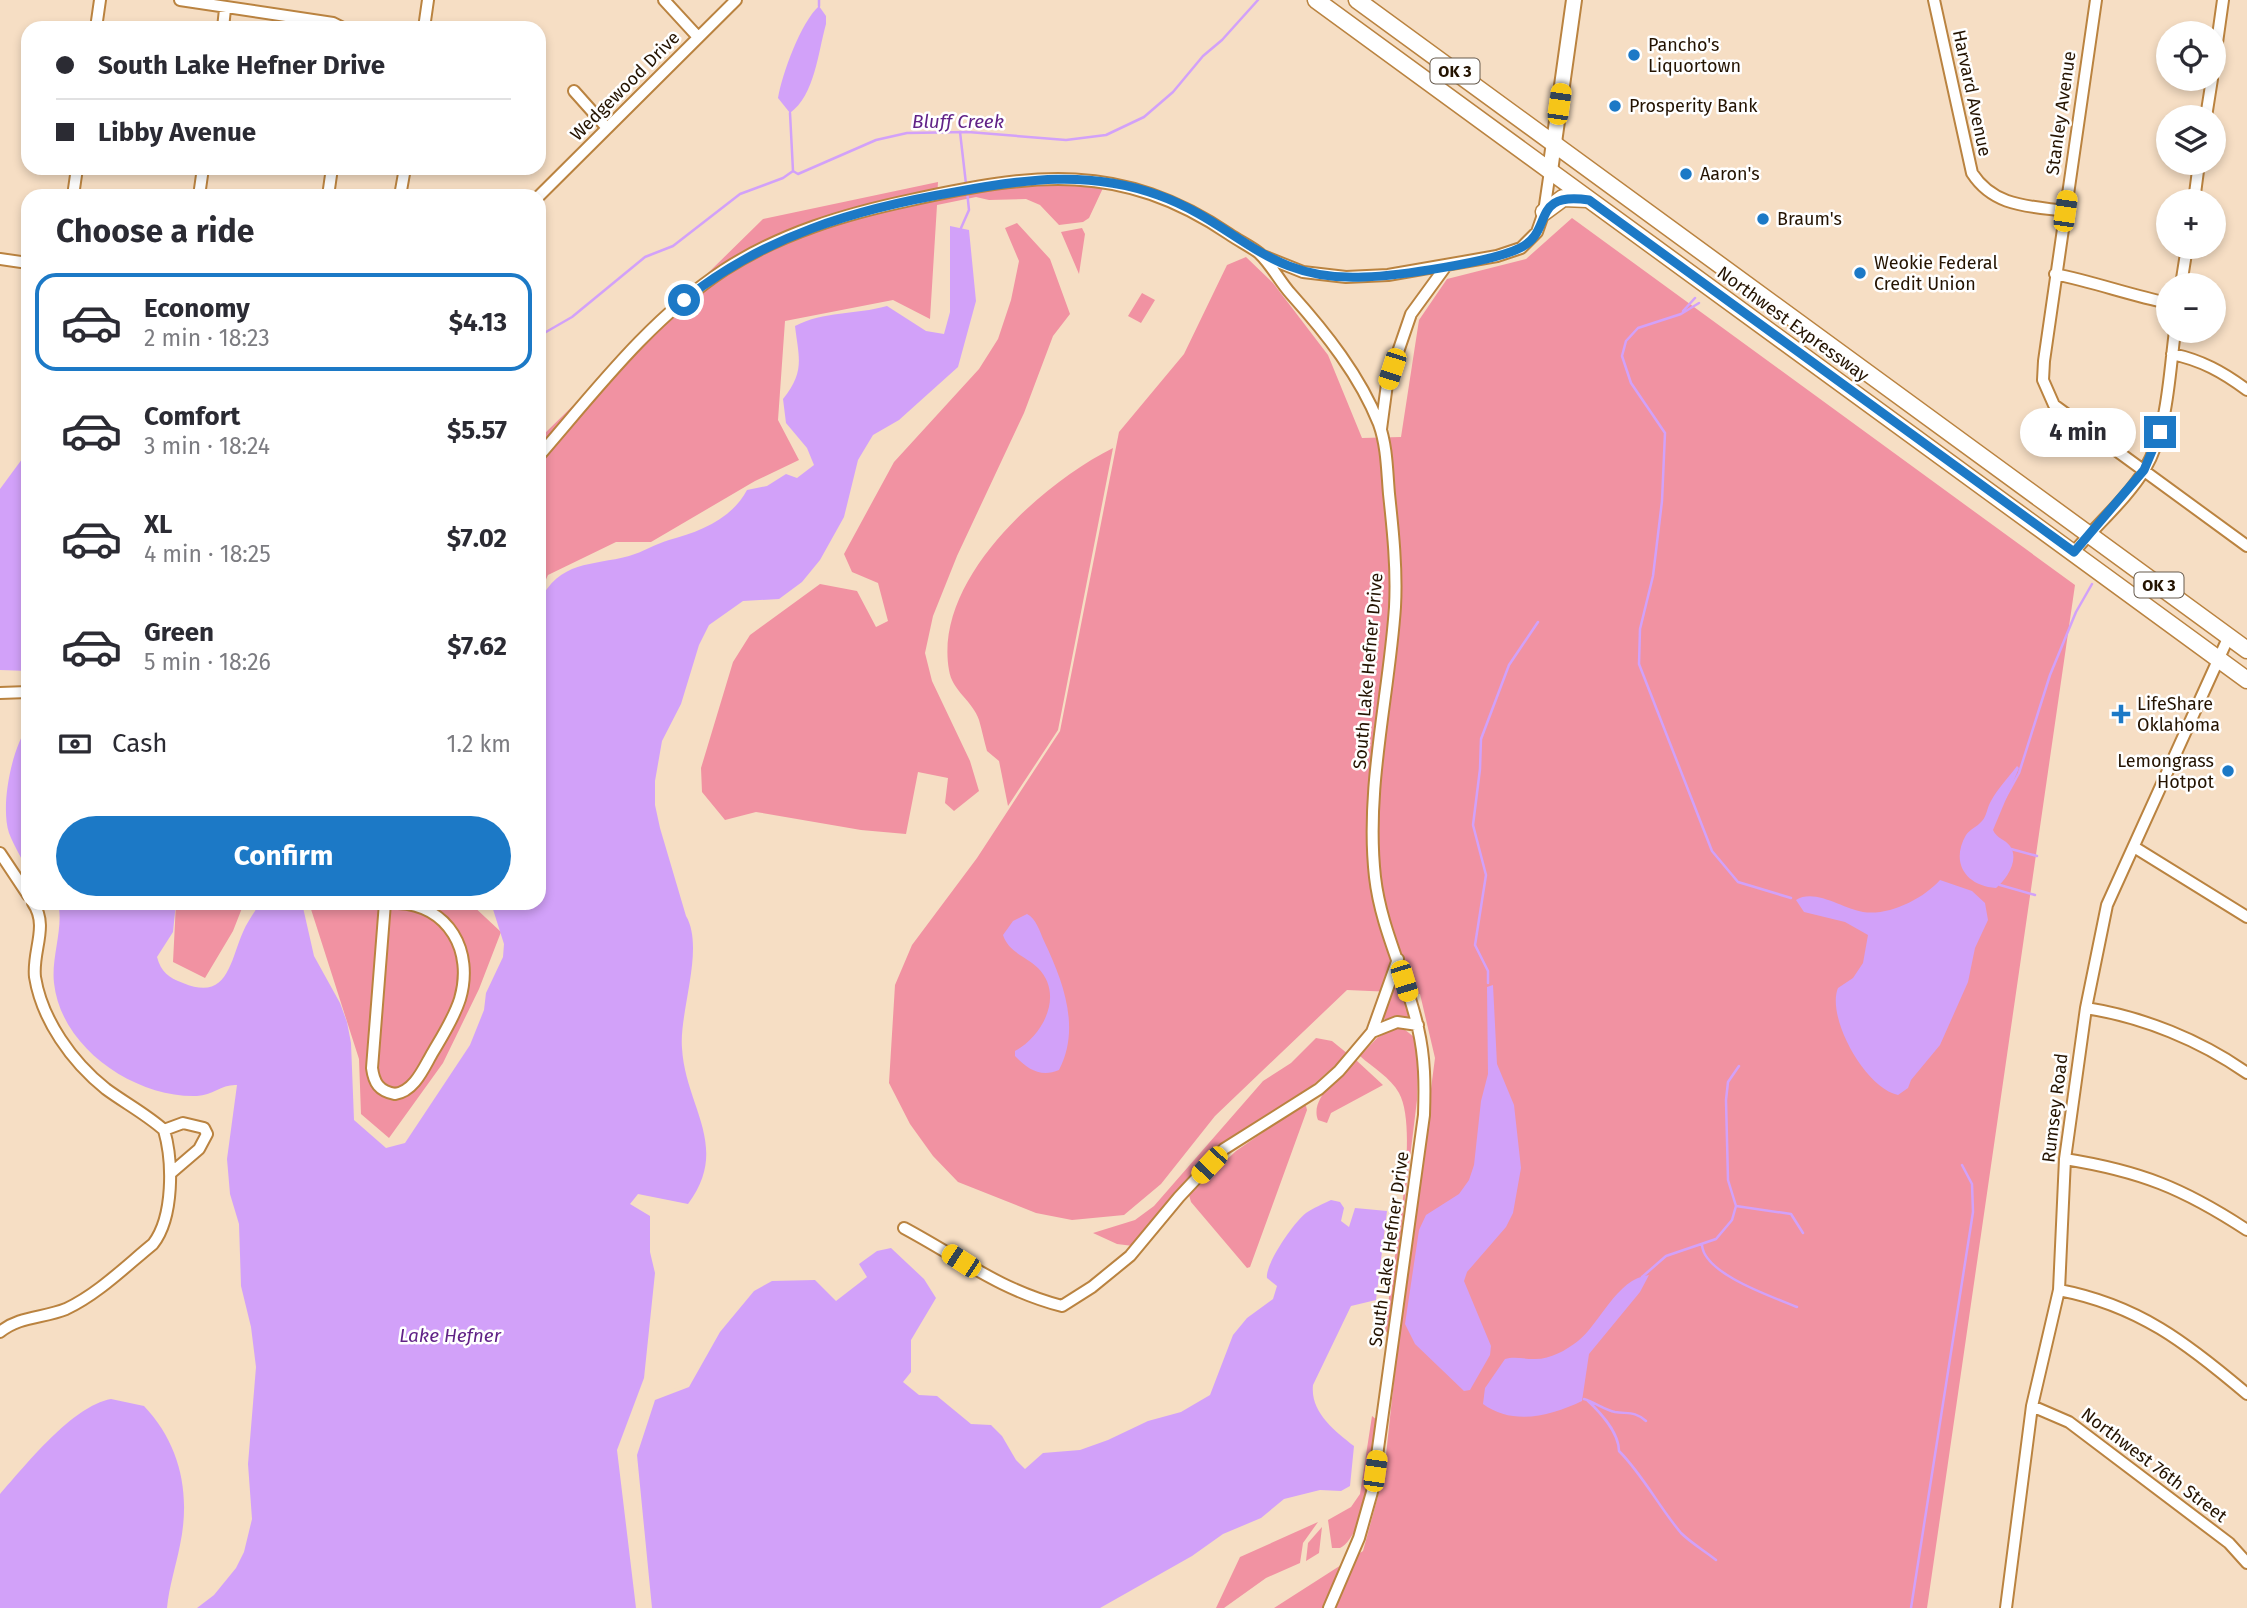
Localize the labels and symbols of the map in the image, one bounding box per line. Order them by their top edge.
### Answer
street label: Wedgewood Drive [566,27,684,145]
street label: Harvard Avenue [1948,28,1996,158]
place label: Pancho's Liquortown [1648,34,1741,77]
marker: Pancho's Liquortown [1626,47,1642,63]
street label: Stanley Avenue [2041,50,2081,176]
road number: OK 3 [1430,58,1480,83]
car [1546,82,1573,126]
place label: Prosperity Bank [1629,95,1758,117]
marker: Prosperity Bank [1607,98,1623,114]
water label: Bluff Creek [912,110,1004,133]
place label: Aaron's [1700,163,1760,185]
marker: Aaron's [1678,166,1694,182]
car [2052,189,2079,233]
place label: Braum's [1777,208,1842,230]
marker: Braum's [1755,211,1771,227]
place label: Weokie Federal Credit Union [1874,252,1998,295]
street label: Northwest Expressway [1713,262,1873,386]
marker: Weokie Federal Credit Union [1852,265,1868,281]
route start [668,284,700,316]
car [1376,346,1409,392]
callout: 4 min [2020,408,2136,457]
route end [2144,416,2176,448]
street label: South Lake Hefner Drive [1348,572,1388,770]
road number: OK 3 [2134,572,2184,598]
place label: LifeShare Oklahoma [2137,693,2220,736]
marker: LifeShare Oklahoma [2111,704,2131,724]
place label: Lemongrass Hotpot [2117,750,2215,793]
marker: Lemongrass Hotpot [2220,763,2236,779]
car [1388,958,1421,1004]
street label: Rumsey Road [2037,1052,2073,1164]
car [1187,1142,1232,1188]
street label: South Lake Hefner Drive [1364,1150,1414,1348]
car [938,1241,985,1281]
water label: Lake Hefner [399,1324,502,1347]
street label: Northwest 76th Street [2077,1403,2232,1527]
car [1362,1449,1389,1493]

